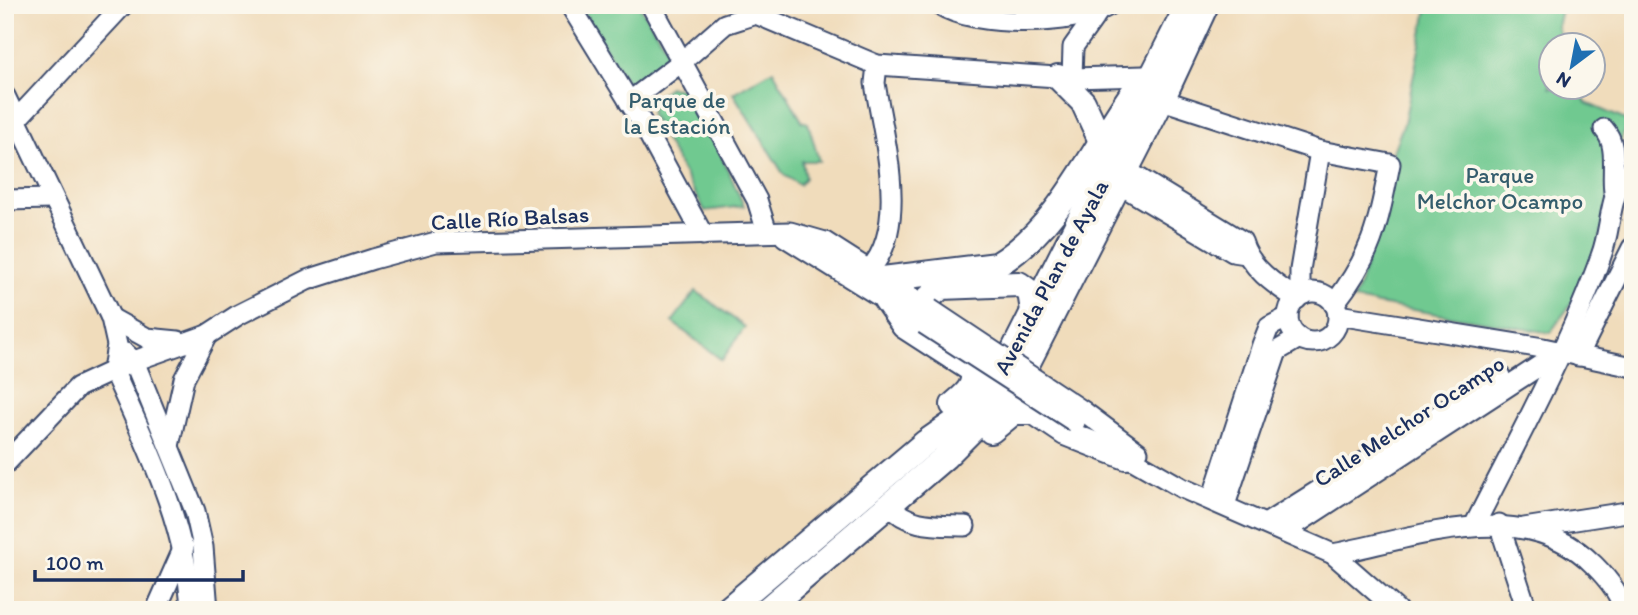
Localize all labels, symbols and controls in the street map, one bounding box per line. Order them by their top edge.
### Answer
north arrow [1536,32,1606,102]
text: N [1552,67,1575,93]
park label: Parque de la Estación [623,86,731,140]
park label: Parque Melchor Ocampo [1417,161,1583,215]
street label: Avenida Plan de Ayala [988,175,1114,379]
street label: Calle Río Balsas [430,200,590,236]
street label: Calle Melchor Ocampo [1308,349,1510,493]
scale bar [35,538,243,582]
text: 100 m [46,550,104,575]

